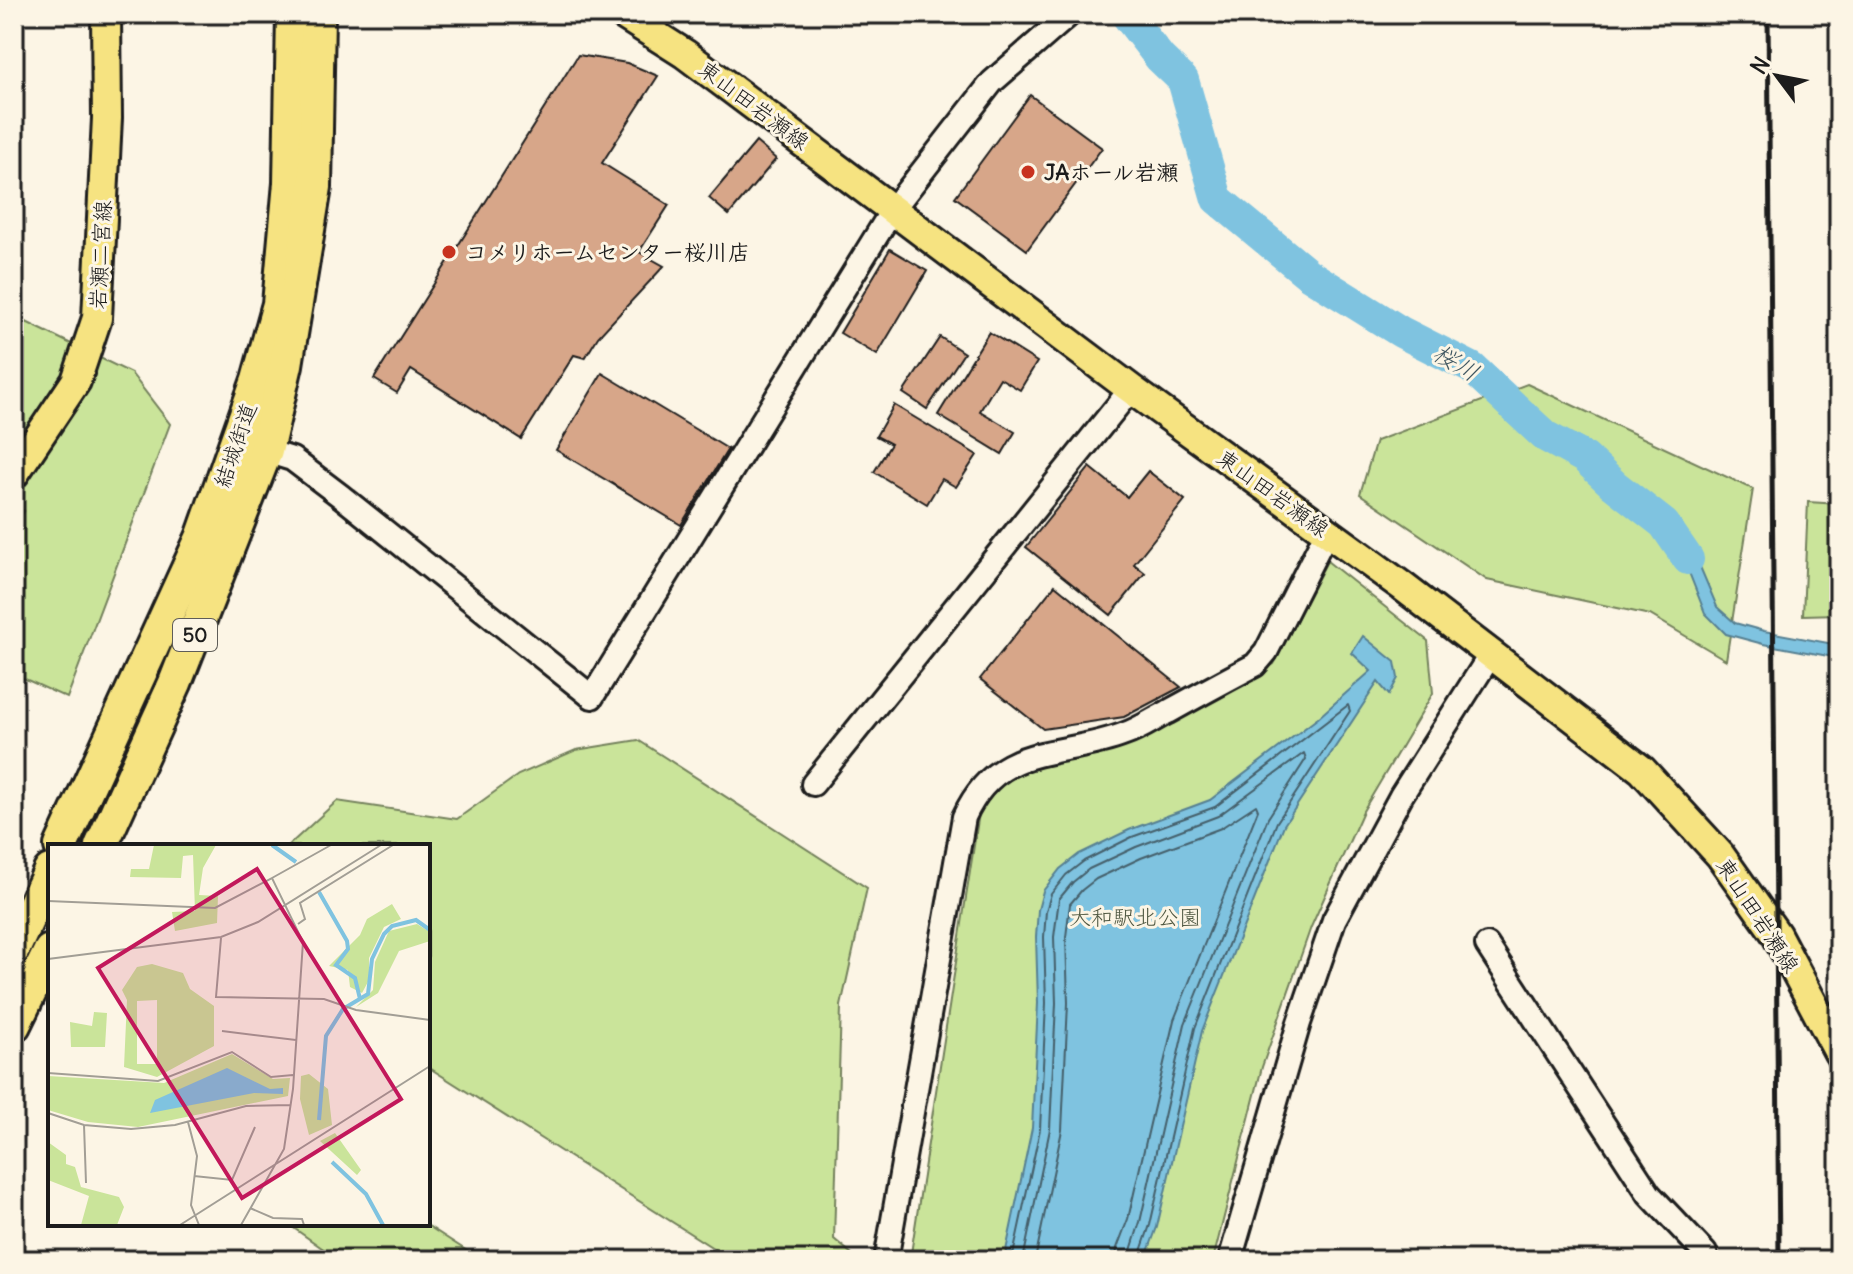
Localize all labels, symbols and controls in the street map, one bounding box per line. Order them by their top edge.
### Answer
north arrow [1737,36,1817,116]
text: N [1744,52,1776,79]
street label: 東山田岩瀬線 [693,54,815,156]
place label: JAホール岩瀬 [1044,158,1179,186]
marker: JAホール岩瀬 [1019,163,1037,181]
street label: 岩瀬二宮線 [83,199,117,311]
place label: コメリホームセンター桜川店 [465,238,750,266]
marker: コメリホームセンター桜川店 [440,243,458,261]
water label: 桜川 [1428,337,1485,387]
street label: 結城街道 [207,399,263,491]
street label: 東山田岩瀬線 [1211,443,1335,543]
road number: 50 [173,619,217,651]
inset map [48,844,430,1226]
street label: 東山田岩瀬線 [1710,852,1806,978]
park label: 大和駅北公園 [1069,903,1201,931]

